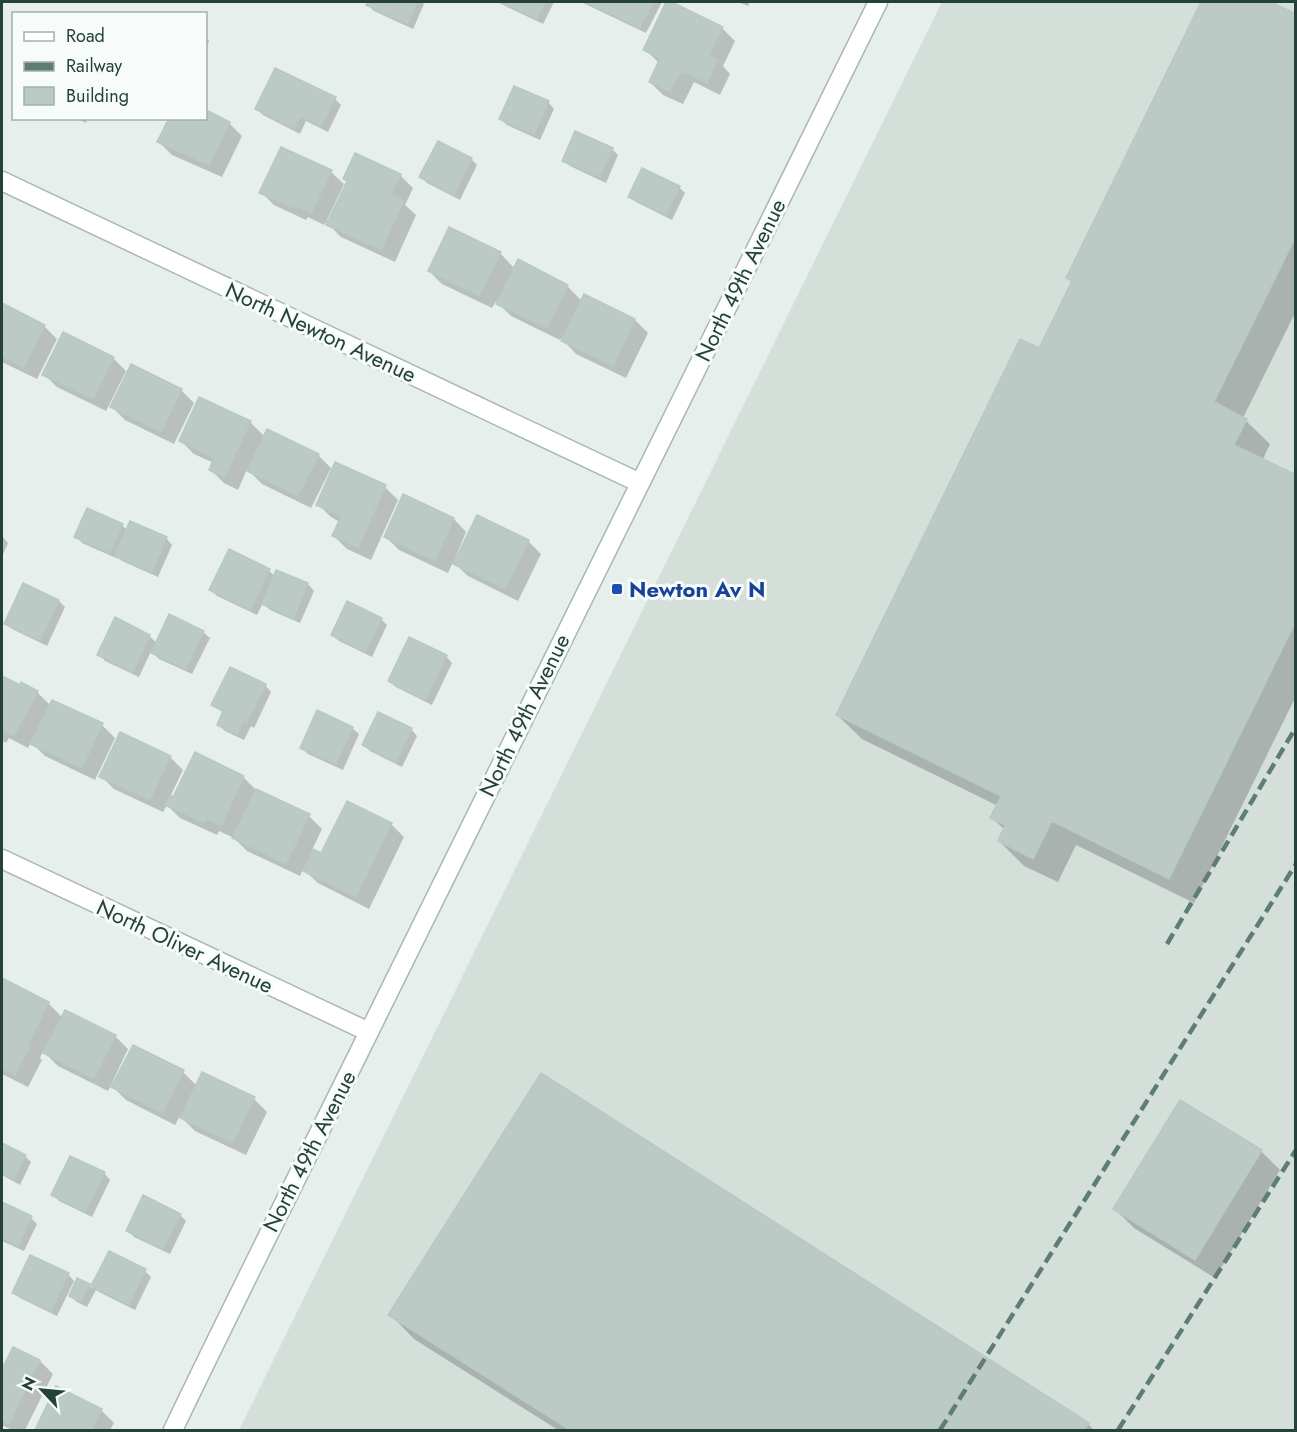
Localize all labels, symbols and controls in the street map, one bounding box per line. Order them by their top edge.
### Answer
legend [12,12,207,120]
text: Road [66,23,105,49]
text: Railway [66,53,122,79]
text: Building [66,83,129,109]
street label: North 49th Avenue [687,193,793,367]
street label: North Newton Avenue [220,274,422,390]
place label: Newton Av N [629,573,765,605]
marker: Newton Av N [610,582,624,596]
street label: North 49th Avenue [471,628,577,802]
street label: North Oliver Avenue [91,891,279,1001]
street label: North 49th Avenue [254,1065,364,1237]
north arrow [12,1360,72,1420]
text: N [16,1373,42,1394]

